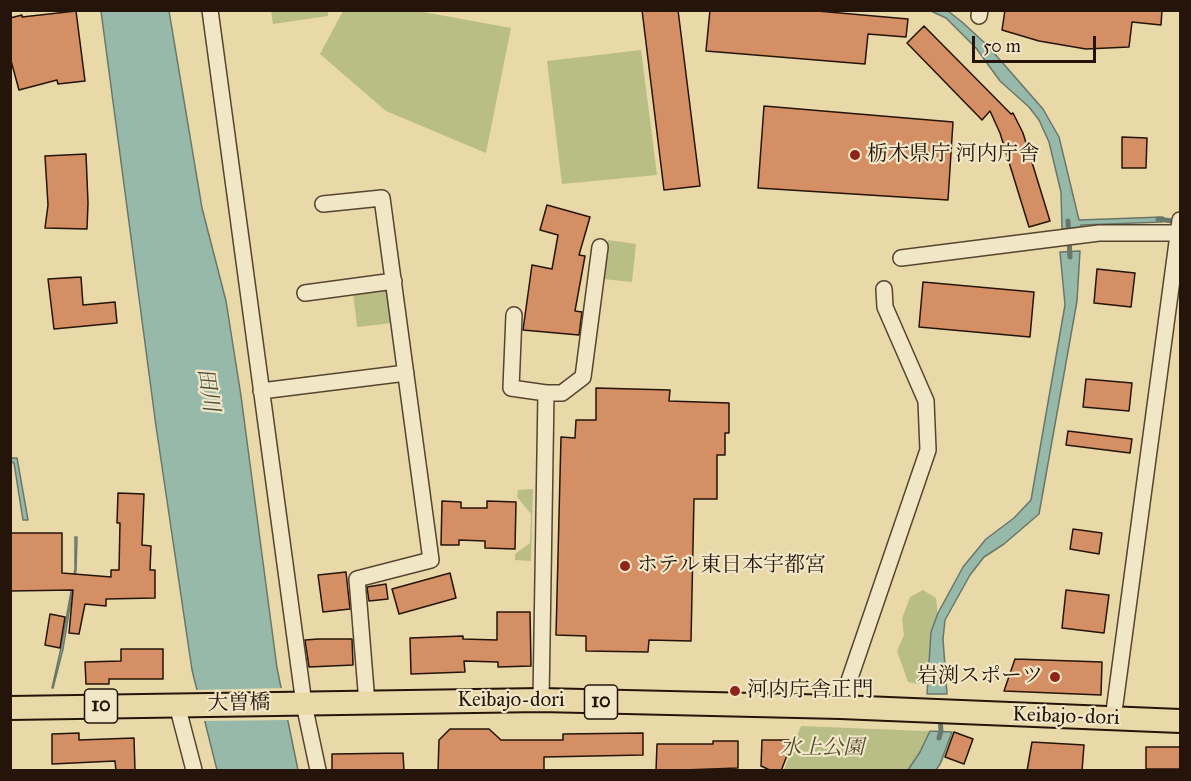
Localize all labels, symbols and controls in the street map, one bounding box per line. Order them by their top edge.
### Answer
scale bar [975,24,1100,62]
text: 50 m [983,35,1021,57]
place label: 栃木県庁 河内庁舎 [867,142,1040,168]
marker: 栃木県庁 河内庁舎 [848,148,862,162]
water label: 田川 [191,366,223,414]
place label: ホテル東日本宇都宮 [637,553,826,579]
marker: ホテル東日本宇都宮 [618,559,632,573]
place label: 岩渕スポーツ [917,664,1043,690]
marker: 岩渕スポーツ [1048,670,1062,684]
place label: 河内庁舎正門 [747,678,873,704]
marker: 河内庁舎正門 [728,684,742,698]
road number: 10 [584,685,618,719]
street label: Keibajo-dori [457,688,565,714]
road number: 10 [84,689,118,723]
street label: 大曽橋 [207,691,271,717]
street label: Keibajo-dori [1012,703,1120,731]
park label: 水上公園 [780,736,864,762]

